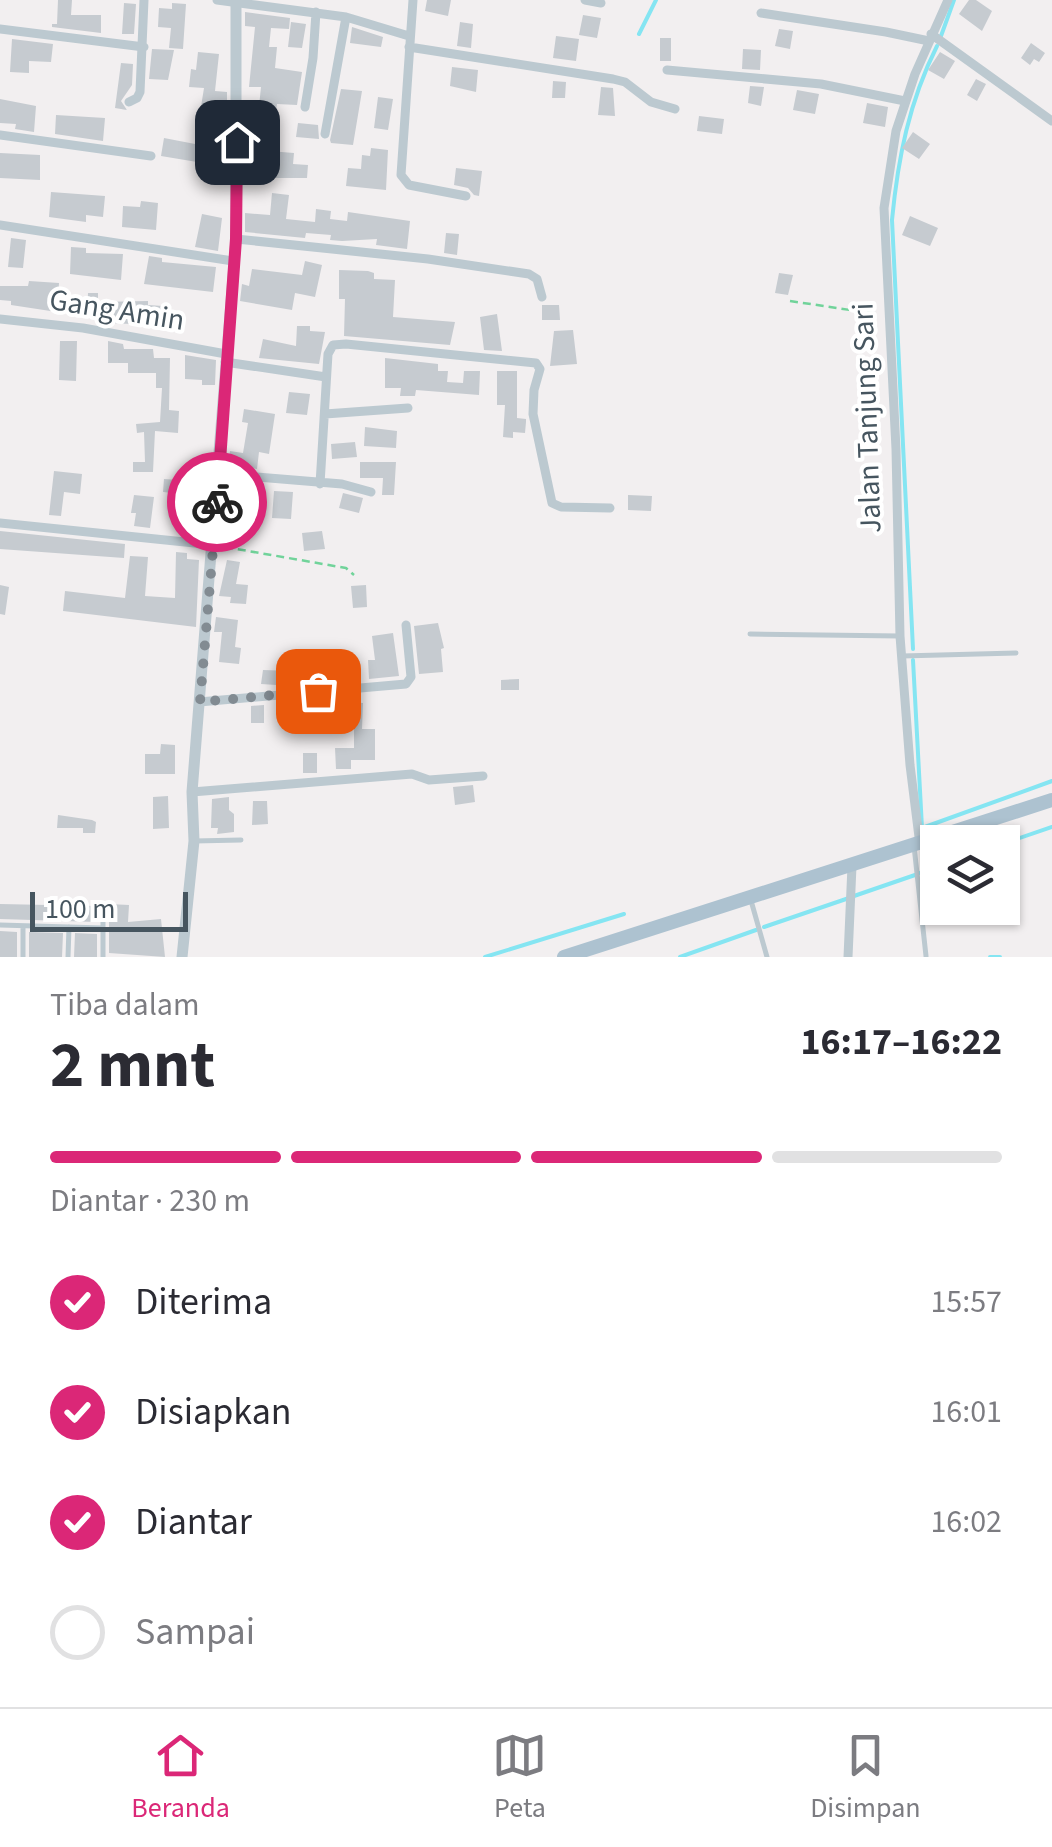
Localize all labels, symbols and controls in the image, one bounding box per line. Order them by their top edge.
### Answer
pin [195,100,280,185]
icon: home [210,115,265,170]
street label: Gang Amin [46,278,188,342]
street label: Jalan Tanjung Sari [841,302,893,534]
courier [167,452,267,552]
icon: bike [190,475,245,530]
pin [276,649,361,734]
icon: bag [291,664,346,719]
map controls [920,825,1020,925]
button: layers [920,825,1020,925]
scale bar [30,887,188,931]
text: 100 m [45,889,116,929]
text: Tiba dalam [50,982,200,1028]
text: 16:17–16:22 [800,1015,1002,1069]
text: 2 mnt [50,1019,215,1112]
text: Diantar · 230 m [50,1178,250,1224]
icon: check [50,1275,105,1330]
text: Diterima [135,1275,272,1329]
text: 15:57 [930,1279,1002,1325]
icon: check [50,1385,105,1440]
text: Disiapkan [135,1385,292,1439]
text: 16:01 [930,1389,1002,1435]
icon: check [50,1495,105,1550]
text: Diantar [135,1495,252,1549]
text: 16:02 [930,1499,1002,1545]
text: Sampai [135,1605,255,1659]
tab: Beranda [131,1728,230,1828]
tab: Peta [492,1728,547,1828]
tab: Disimpan [810,1728,921,1828]

